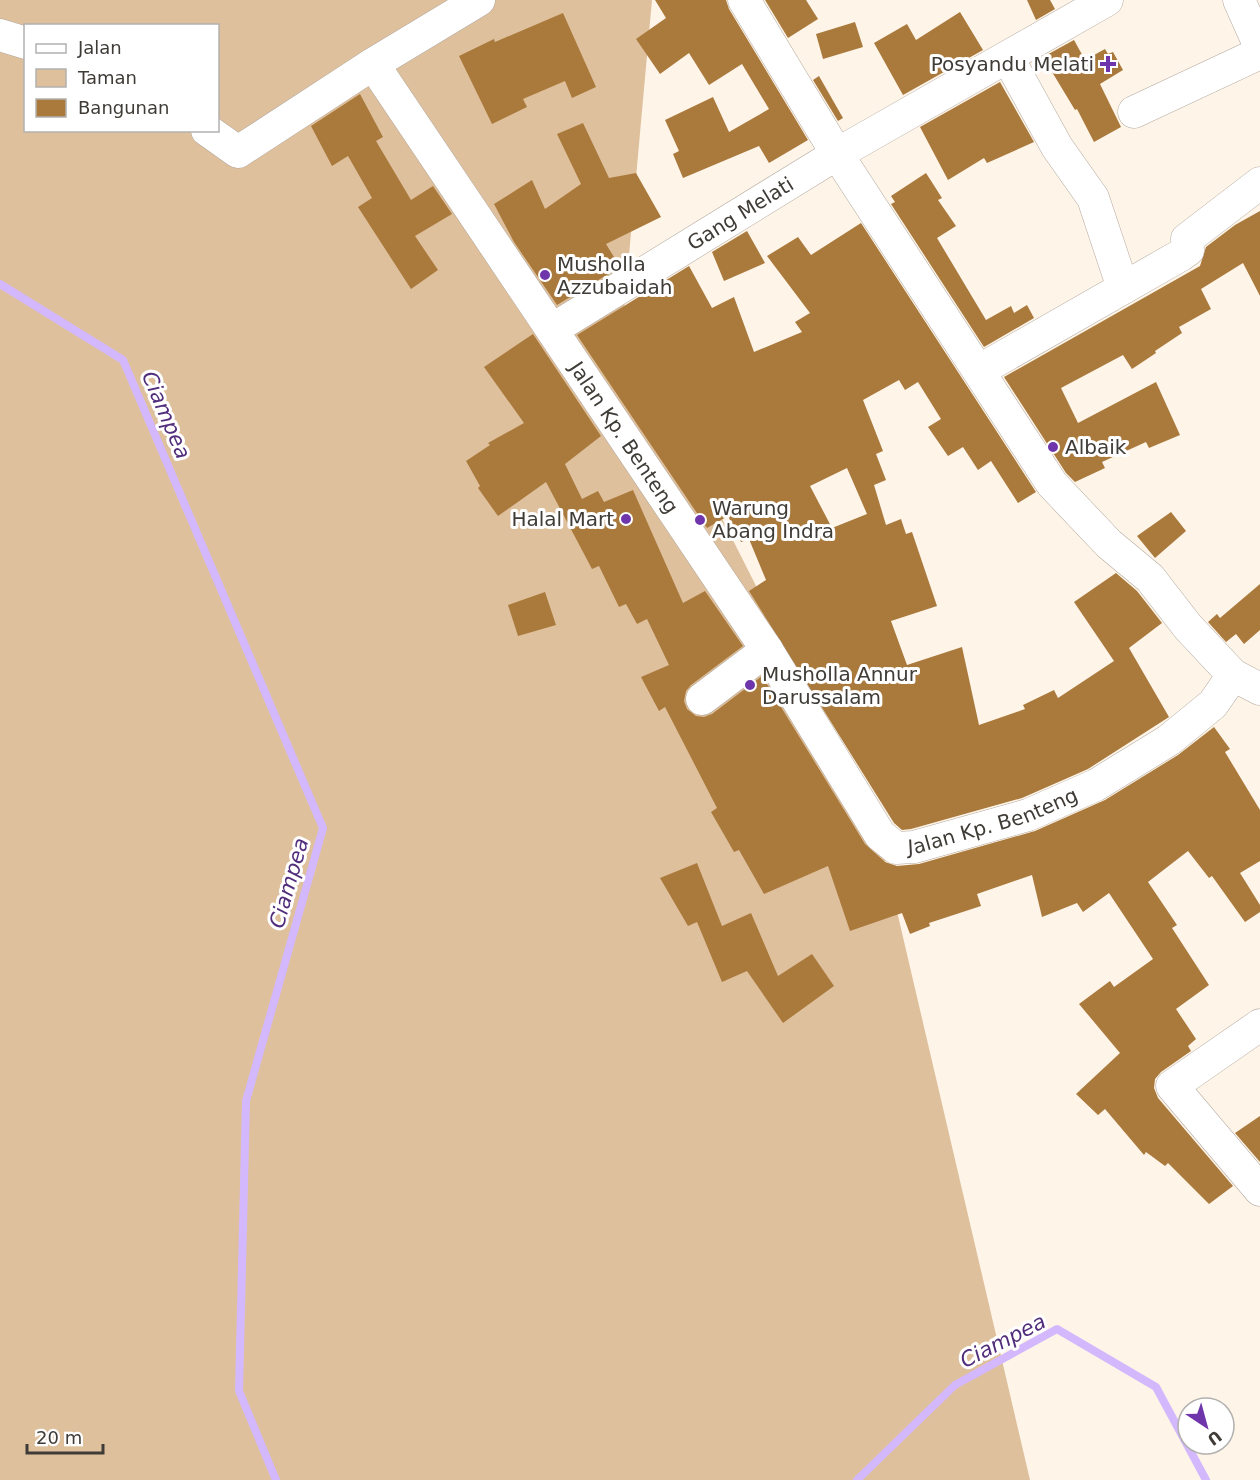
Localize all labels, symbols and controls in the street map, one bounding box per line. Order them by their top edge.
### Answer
legend [24,24,219,132]
text: Jalan [77,37,122,58]
place label: Posyandu Melati [931,52,1094,76]
marker: Posyandu Melati [1099,55,1117,73]
text: Taman [77,67,137,88]
text: Bangunan [78,97,169,118]
street label: Gang Melati [683,172,798,255]
place label: Musholla Azzubaidah [557,252,673,299]
marker: Musholla Azzubaidah [538,268,552,282]
street label: Jalan Kp. Benteng [563,355,684,518]
water label: Ciampea [137,368,195,462]
place label: Albaik [1065,435,1127,459]
marker: Albaik [1046,440,1060,454]
place label: Warung Abang Indra [712,496,834,543]
place label: Halal Mart [511,507,614,531]
marker: Halal Mart [619,512,633,526]
marker: Warung Abang Indra [693,513,707,527]
place label: Musholla Annur Darussalam [762,662,918,709]
marker: Musholla Annur Darussalam [743,678,757,692]
street label: Jalan Kp. Benteng [905,783,1081,859]
water label: Ciampea [265,835,313,931]
water label: Ciampea [956,1309,1050,1373]
north arrow [1176,1396,1236,1456]
scale bar [27,1417,104,1455]
text: U [1204,1426,1225,1449]
text: 20 m [36,1427,82,1448]

